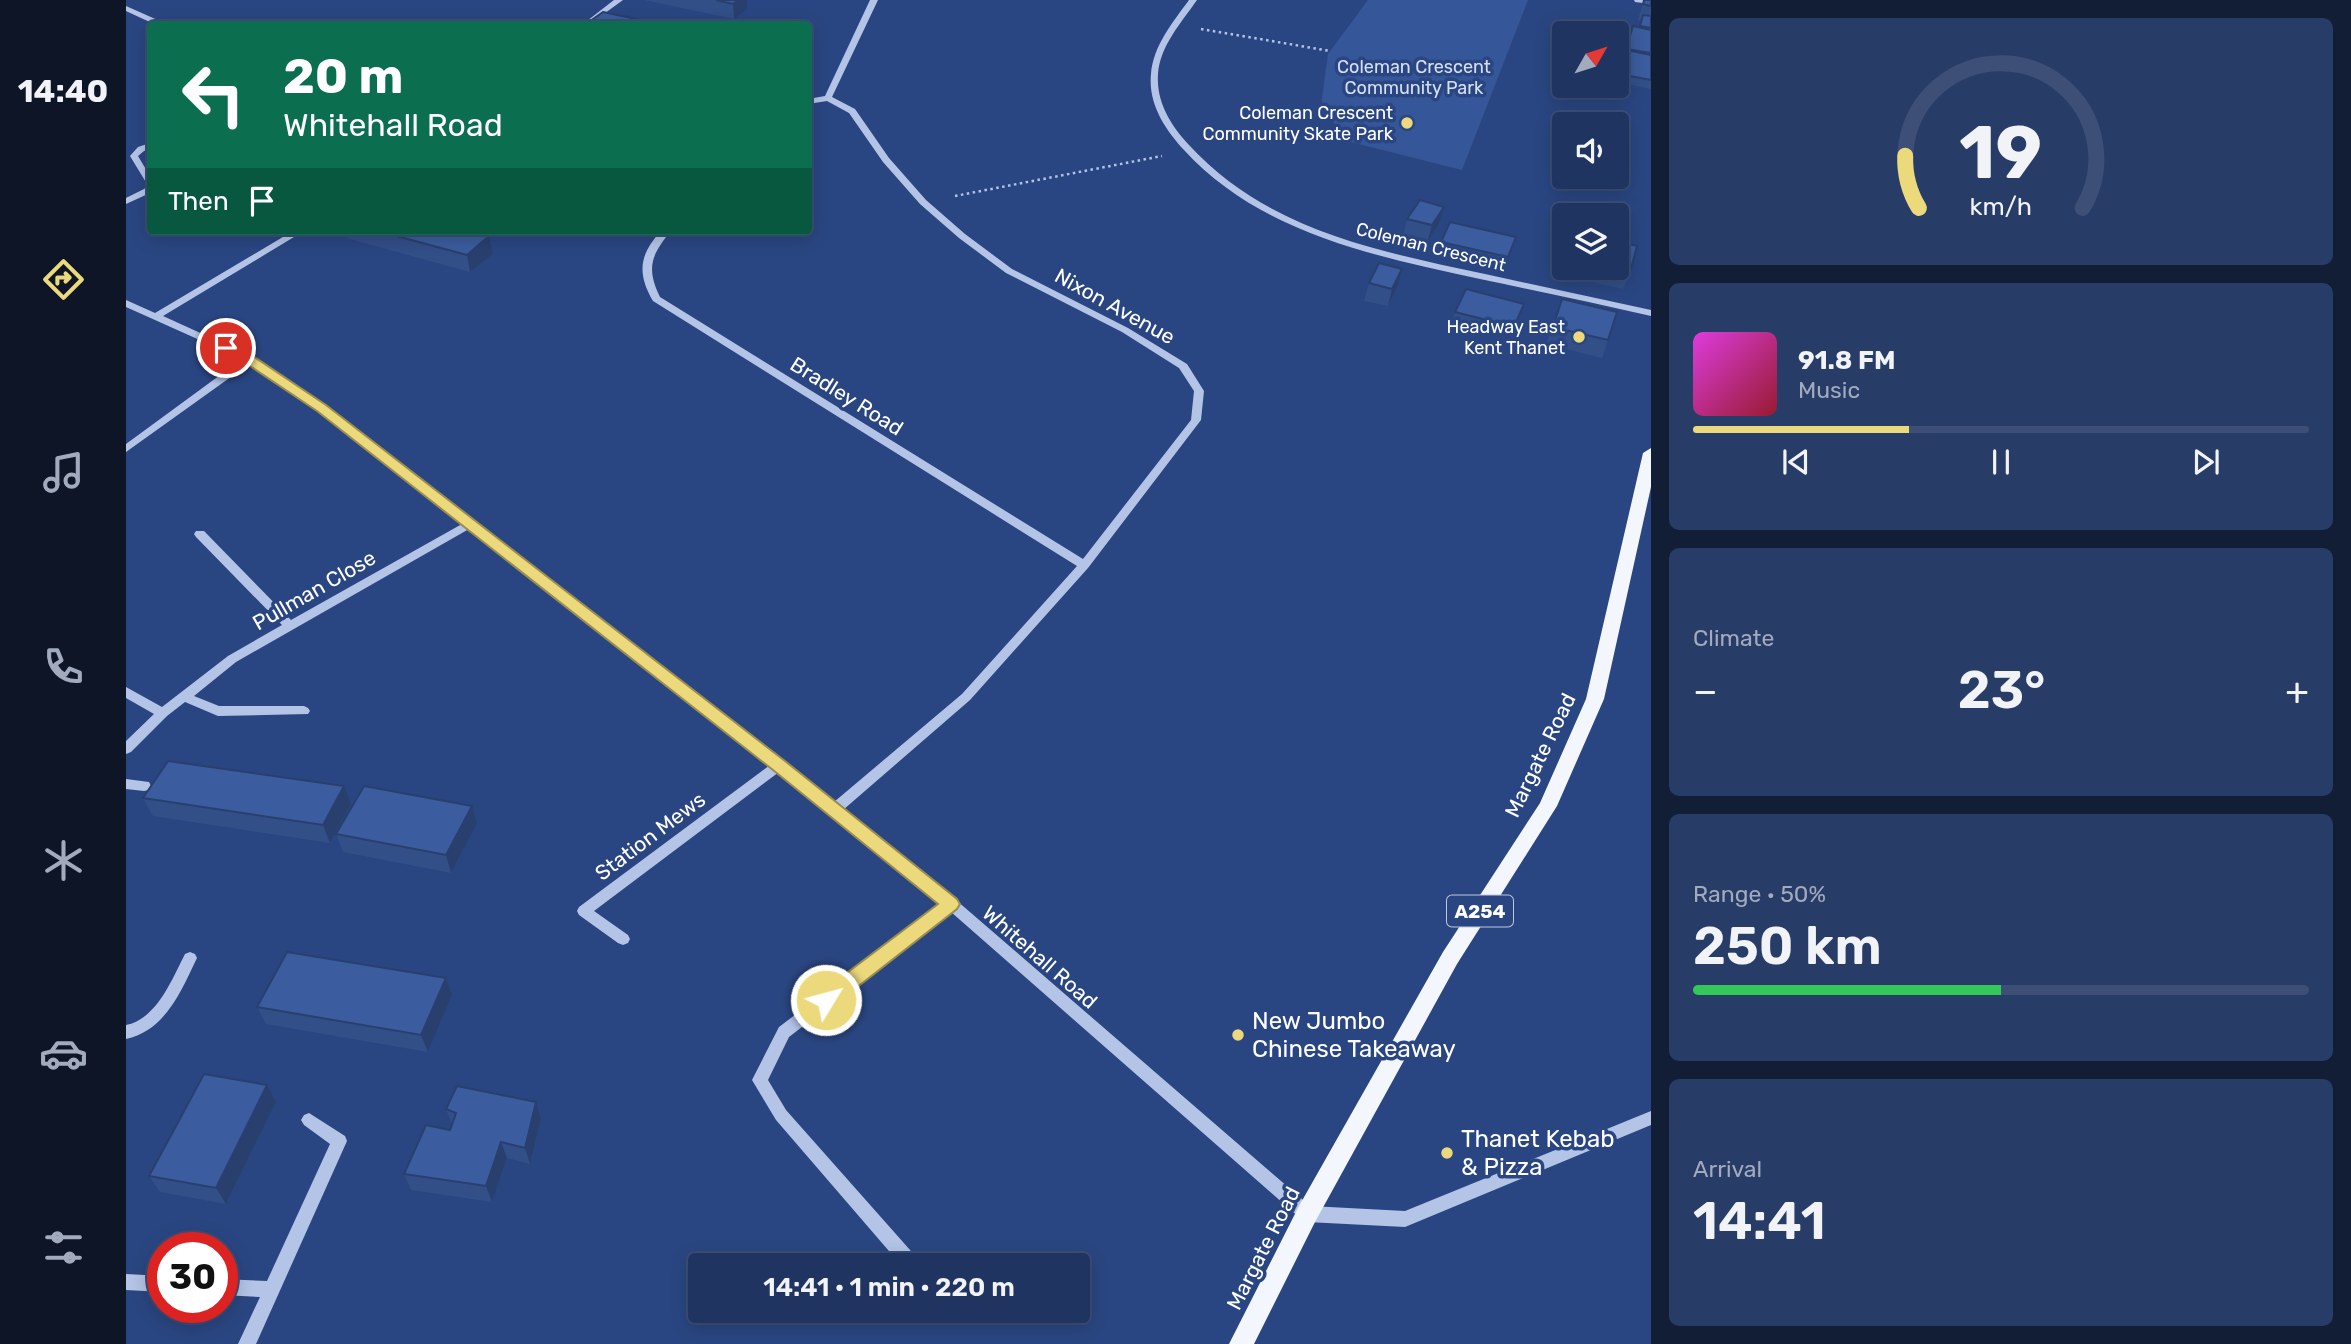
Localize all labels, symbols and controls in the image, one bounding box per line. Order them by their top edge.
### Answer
north arrow [1552,21,1629,98]
map controls [1552,21,1629,280]
text: 20 m [283,47,404,105]
icon: left [168,49,259,140]
park label: Coleman Crescent Community Park [1337,56,1491,99]
text: 14:40 [18,72,108,110]
place label: Coleman Crescent Community Skate Park [1203,102,1394,145]
text: Whitehall Road [283,106,503,144]
text: 19 [1960,110,2042,196]
button: sound [1552,112,1629,189]
marker: Coleman Crescent Community Skate Park [1399,115,1415,131]
icon: arrive [243,182,281,220]
text: Then [168,186,229,217]
text: km/h [1970,191,2032,220]
button: layers [1552,203,1629,280]
street label: Coleman Crescent [1354,218,1508,276]
icon: directions [39,255,88,304]
street label: Nixon Avenue [1051,263,1179,349]
place label: Headway East Kent Thanet [1447,316,1565,359]
pin [196,318,256,378]
icon: arrive [207,329,245,367]
marker: Headway East Kent Thanet [1571,329,1587,345]
text: 91.8 FM [1798,345,1896,376]
street label: Bradley Road [786,351,908,441]
text: Music [1798,376,1860,404]
icon: previous [1777,443,1815,481]
icon: pause [1982,443,2020,481]
icon: next [2187,443,2225,481]
icon: music [39,448,88,497]
street label: Pullman Close [248,545,380,635]
text: Climate [1693,624,1774,652]
icon: phone [39,642,88,691]
text: 23° [1958,659,2045,721]
text: − [1693,668,1718,714]
text: + [2285,668,2309,714]
street label: Margate Road [1499,689,1581,821]
street label: Station Mews [590,786,710,886]
icon: climate [39,836,88,885]
text: Range · 50% [1693,880,1826,908]
road number: A254 [1447,896,1513,926]
street label: Whitehall Road [977,900,1103,1014]
text: 250 km [1693,915,1882,977]
position arrow [789,963,863,1037]
place label: New Jumbo Chinese Takeaway [1252,1007,1456,1063]
marker: New Jumbo Chinese Takeaway [1230,1027,1246,1043]
icon: car [39,1029,88,1078]
place label: Thanet Kebab & Pizza [1461,1125,1614,1181]
marker: Thanet Kebab & Pizza [1439,1145,1455,1161]
text: Arrival [1693,1155,1762,1183]
street label: Margate Road [1221,1182,1305,1314]
text: 14:41 [1693,1190,1826,1252]
icon: filters [39,1223,88,1272]
speed limit sign: 30 [147,1232,238,1323]
text: 14:41 · 1 min · 220 m [763,1272,1015,1303]

